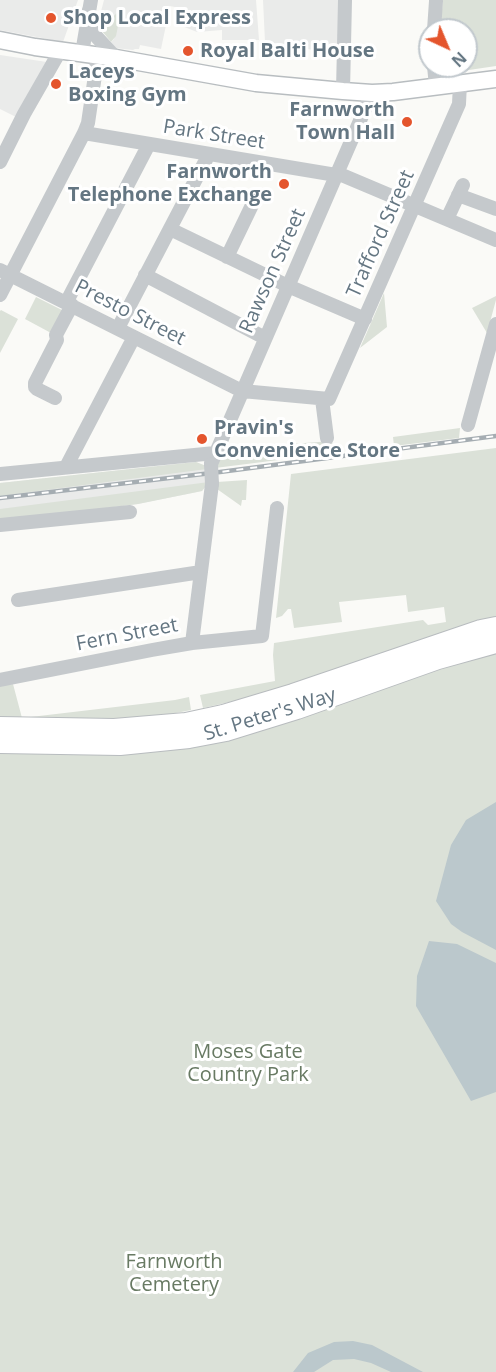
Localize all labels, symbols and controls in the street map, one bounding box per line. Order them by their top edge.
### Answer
place label: Shop Local Express [63,6,251,30]
marker: Shop Local Express [44,11,58,25]
north arrow [418,18,478,78]
place label: Royal Balti House [200,39,375,63]
marker: Royal Balti House [181,44,195,58]
text: N [447,47,471,72]
place label: Laceys Boxing Gym [68,60,187,107]
marker: Laceys Boxing Gym [49,77,63,91]
place label: Farnworth Town Hall [289,98,395,145]
street label: Park Street [161,115,267,155]
marker: Farnworth Town Hall [400,115,414,129]
place label: Farnworth Telephone Exchange [68,160,272,207]
street label: Trafford Street [342,166,420,302]
marker: Farnworth Telephone Exchange [277,177,291,191]
street label: Rawson Street [235,205,311,337]
street label: Presto Street [71,275,189,351]
place label: Pravin's Convenience Store [214,416,400,463]
marker: Pravin's Convenience Store [195,432,209,446]
street label: Fern Street [74,613,180,657]
street label: St. Peter's Way [201,683,339,747]
park label: Moses Gate Country Park [187,1040,309,1087]
park label: Farnworth Cemetery [126,1250,222,1297]

